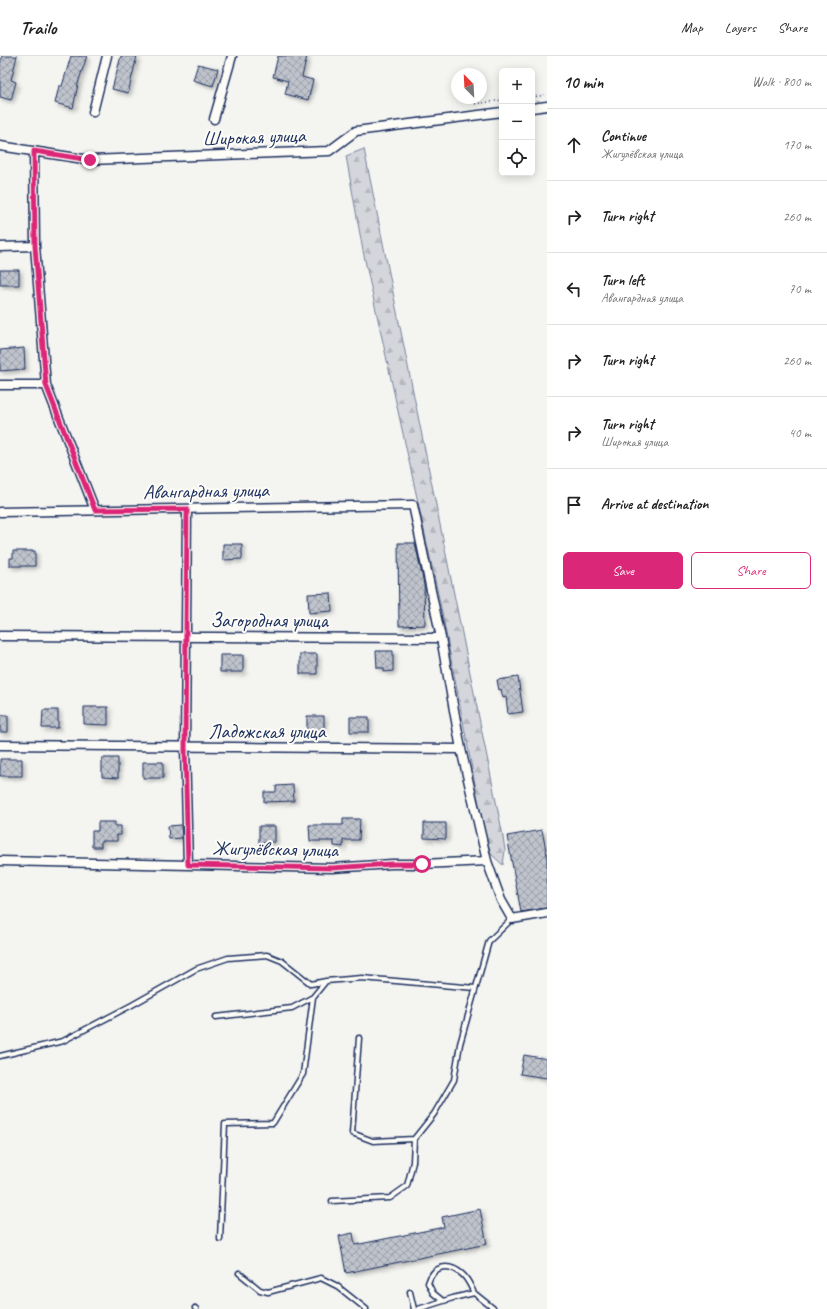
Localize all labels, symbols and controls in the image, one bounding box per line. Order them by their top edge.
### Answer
text: Trailo [20,16,56,40]
text: Map [681,19,703,36]
text: Layers [725,19,756,36]
text: Share [778,19,807,36]
north arrow [451,68,487,104]
map controls [499,68,535,176]
button: + [499,68,535,104]
text: 10 min [563,72,603,93]
text: Walk · 800 m [752,74,811,90]
button: − [499,104,535,140]
street label: Широкая улица [202,123,307,151]
text: Continue [601,127,646,146]
icon: ahead [563,134,585,156]
text: 170 m [783,137,811,153]
button: locate [499,140,535,176]
text: Жигулёвская улица [601,146,683,162]
route end [81,151,99,169]
icon: right [563,206,585,228]
text: Turn right [601,207,654,226]
text: 260 m [783,209,811,225]
text: Turn left [601,271,644,290]
icon: left [563,278,585,300]
text: 70 m [789,281,811,297]
text: Авангардная улица [601,290,683,306]
icon: right [563,350,585,372]
text: Turn right [601,351,654,370]
text: 260 m [783,353,811,369]
text: Turn right [601,415,654,434]
icon: right [563,422,585,444]
text: 40 m [789,425,811,441]
text: Широкая улица [601,434,668,450]
street label: Авангардная улица [143,477,270,505]
icon: arrive [563,494,585,516]
text: Arrive at destination [601,495,708,514]
button: Save [563,552,683,589]
button: Share [691,552,811,589]
street label: Загородная улица [210,608,330,633]
street label: Ладожская улица [209,719,327,744]
street label: Жигулёвская улица [212,835,340,863]
route start [413,855,431,873]

